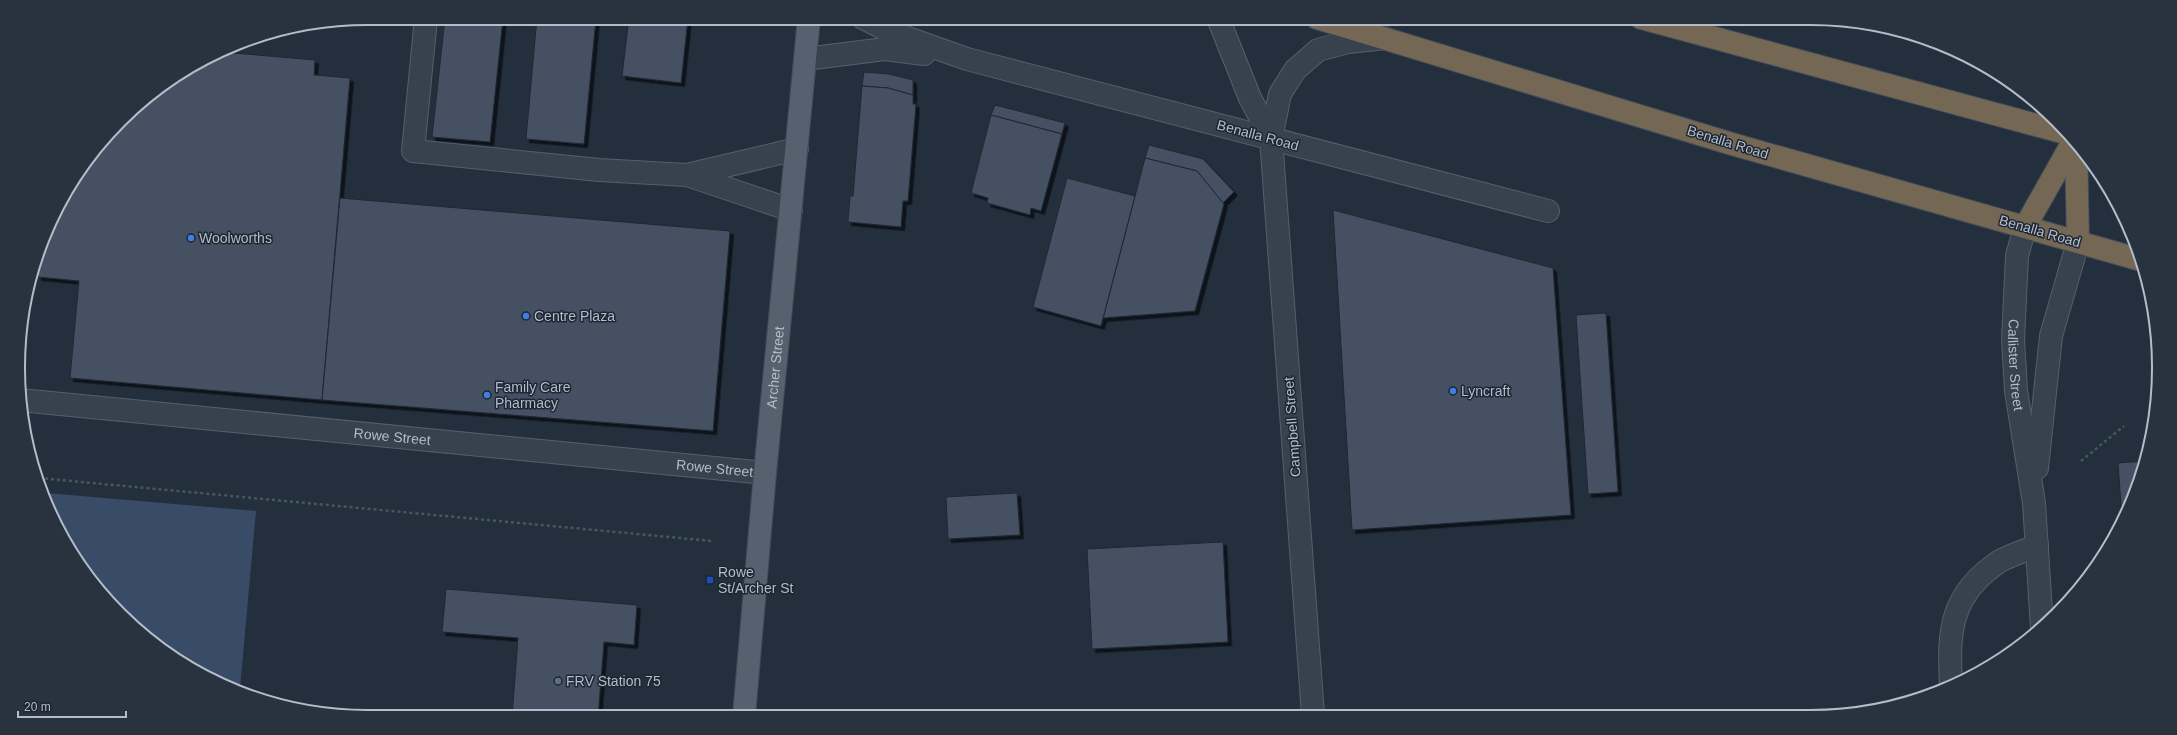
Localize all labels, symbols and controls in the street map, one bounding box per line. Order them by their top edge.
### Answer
street label: Benalla Road [1215,116,1301,154]
street label: Benalla Road [1685,122,1771,162]
street label: Benalla Road [1997,212,2083,250]
place label: Woolworths [199,230,272,246]
marker: Woolworths [186,233,196,243]
place label: Centre Plaza [534,308,615,324]
marker: Centre Plaza [521,311,531,321]
street label: Callister Street [2005,318,2027,412]
street label: Archer Street [763,325,787,409]
street label: Campbell Street [1281,376,1303,478]
place label: Family Care Pharmacy [495,379,571,411]
place label: Lyncraft [1461,383,1510,399]
marker: Lyncraft [1448,386,1458,396]
marker: Family Care Pharmacy [482,390,492,400]
street label: Rowe Street [353,425,431,448]
street label: Rowe Street [676,456,754,480]
place label: Rowe St/Archer St [718,564,794,596]
marker: Rowe St/Archer St [705,575,715,585]
place label: FRV Station 75 [566,673,661,689]
marker: FRV Station 75 [553,676,563,686]
scale bar [18,693,126,719]
text: 20 m [24,700,51,714]

